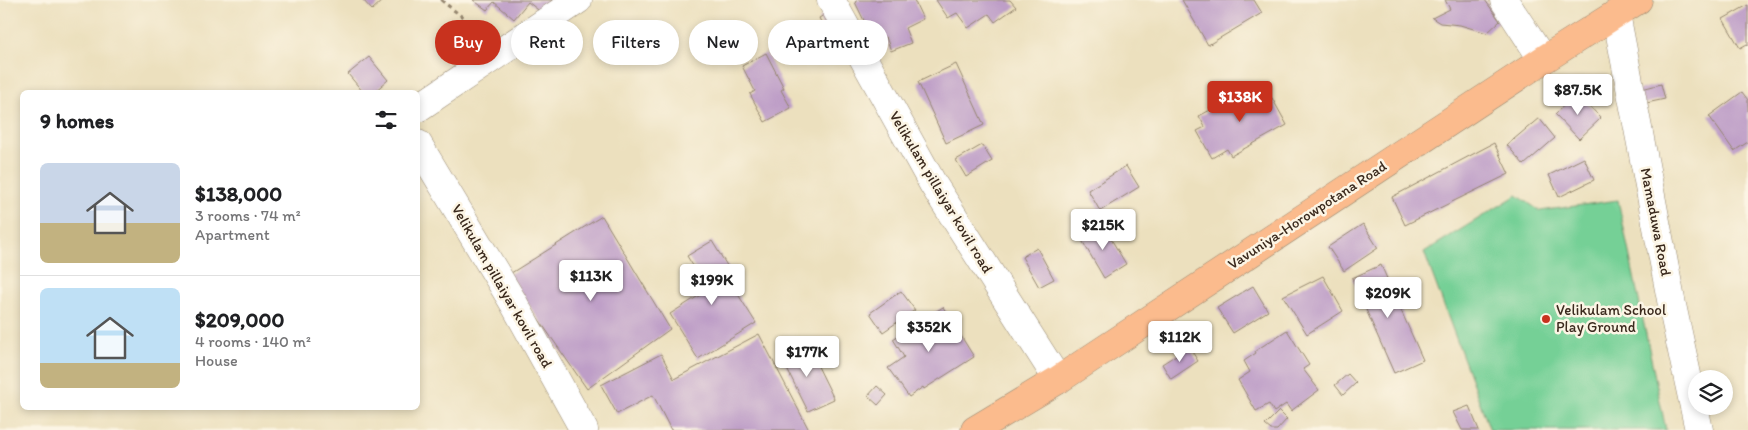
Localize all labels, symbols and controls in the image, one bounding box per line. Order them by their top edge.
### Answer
chip: Buy [435,20,501,65]
chip: Rent [511,20,583,65]
chip: Filters [593,20,679,65]
chip: New [689,20,758,65]
chip: Apartment [768,20,888,65]
pin: $87.5K [1537,74,1619,116]
pin: $138K [1205,80,1275,123]
text: $87.5K [1554,80,1602,99]
text: $138K [1218,87,1262,106]
icon: filters [372,106,400,134]
text: 9 homes [40,108,114,133]
street label: Velikulam pillaiyar kovil road [885,108,997,276]
street label: Vavuniya-Horowpotana Road [1224,157,1390,273]
street label: Mamaduwa Road [1637,166,1675,278]
text: $138,000 [195,181,282,206]
icon: home [80,183,140,243]
street label: Velikulam pillaiyar kovil road [448,201,556,371]
text: 3 rooms · 74 m² [195,206,301,225]
pin: $215K [1068,208,1138,251]
text: $215K [1082,215,1124,234]
text: Apartment [195,225,270,244]
pin: $113K [556,260,626,302]
pin: $199K [677,264,747,306]
text: $113K [570,266,612,285]
text: $199K [691,270,733,289]
pin: $209K [1353,276,1423,319]
text: $209K [1366,283,1410,302]
place label: Velikulam School Play Ground [1556,301,1667,336]
text: $209,000 [195,307,284,332]
icon: home [80,308,140,368]
pin: $352K [894,310,964,353]
marker: Velikulam School Play Ground [1540,313,1552,325]
text: $352K [907,317,951,336]
pin: $112K [1145,320,1215,363]
text: $112K [1159,327,1201,346]
text: 4 rooms · 140 m² [195,332,311,351]
pin: $177K [772,336,842,378]
text: $177K [786,342,828,361]
text: House [195,351,238,370]
map controls [1688,370,1733,415]
button: layers [1688,370,1733,415]

